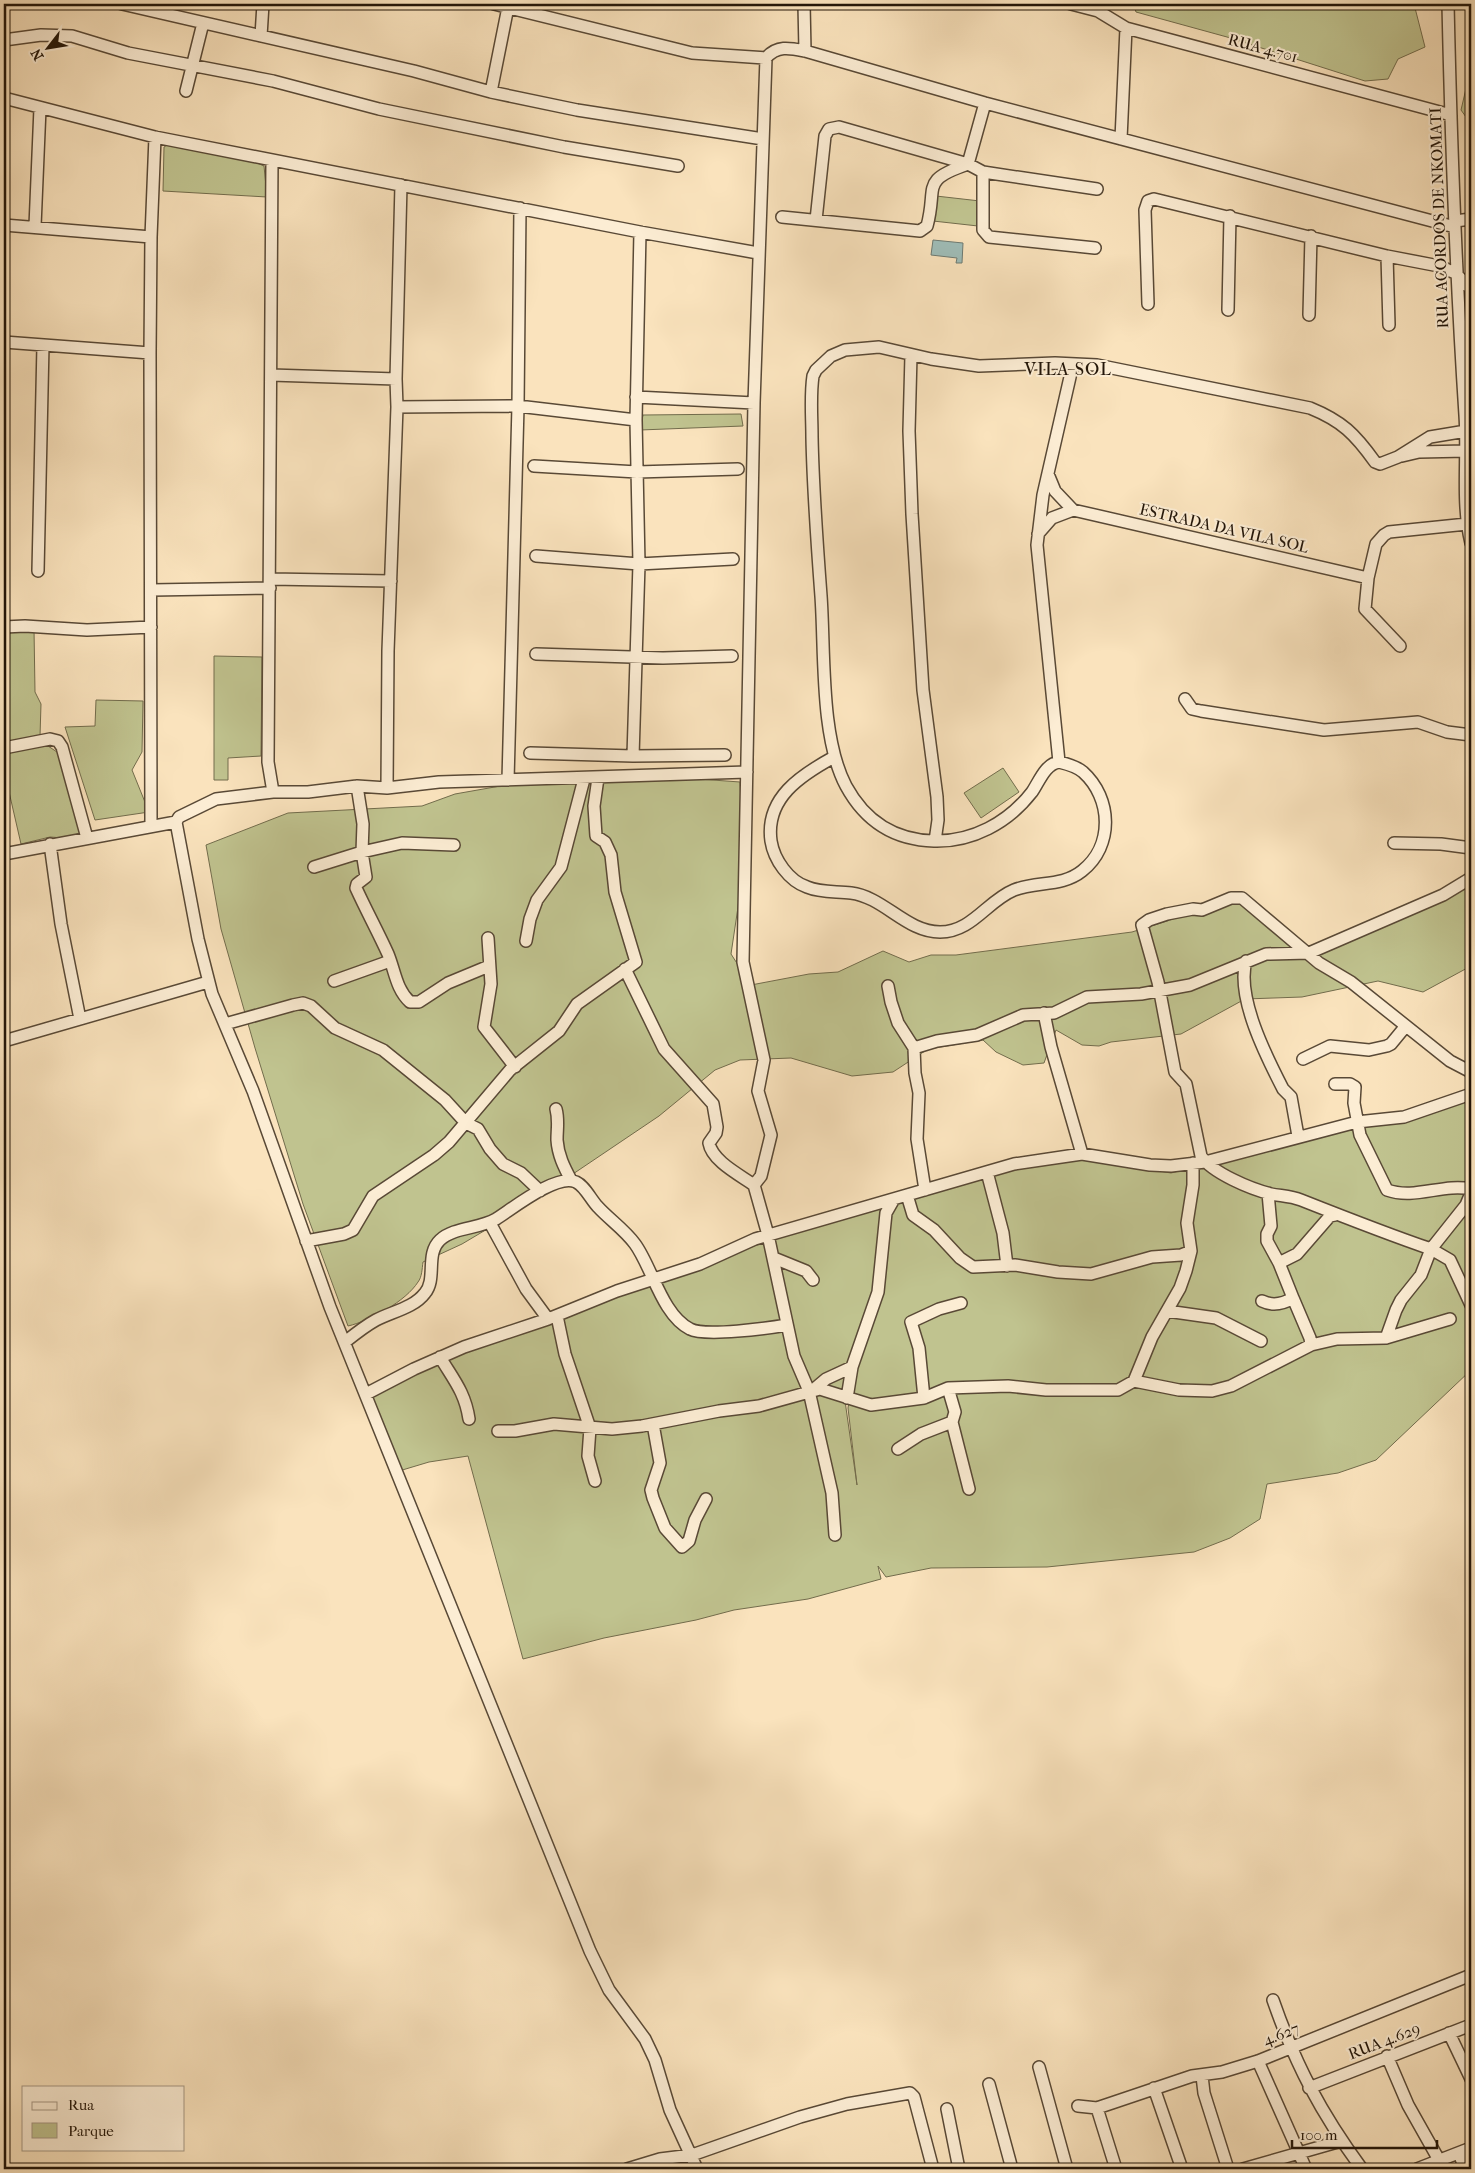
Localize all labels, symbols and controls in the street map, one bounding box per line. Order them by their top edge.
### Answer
north arrow [22,22,72,72]
street label: RUA 4.701 [1226,30,1300,66]
text: N [27,45,47,63]
street label: RUA ACORDOS DE NKOMATI [1426,107,1452,329]
district label: VILA SOL [1023,359,1112,380]
street label: ESTRADA DA VILA SOL [1138,499,1311,557]
street label: 4.627 [1260,2018,1302,2050]
street label: RUA 4.629 [1345,2019,1423,2063]
legend [22,2086,185,2150]
text: Rua [68,2096,95,2114]
scale bar [1292,2118,1438,2150]
text: Parque [68,2122,114,2140]
text: 100 m [1300,2126,1338,2144]

